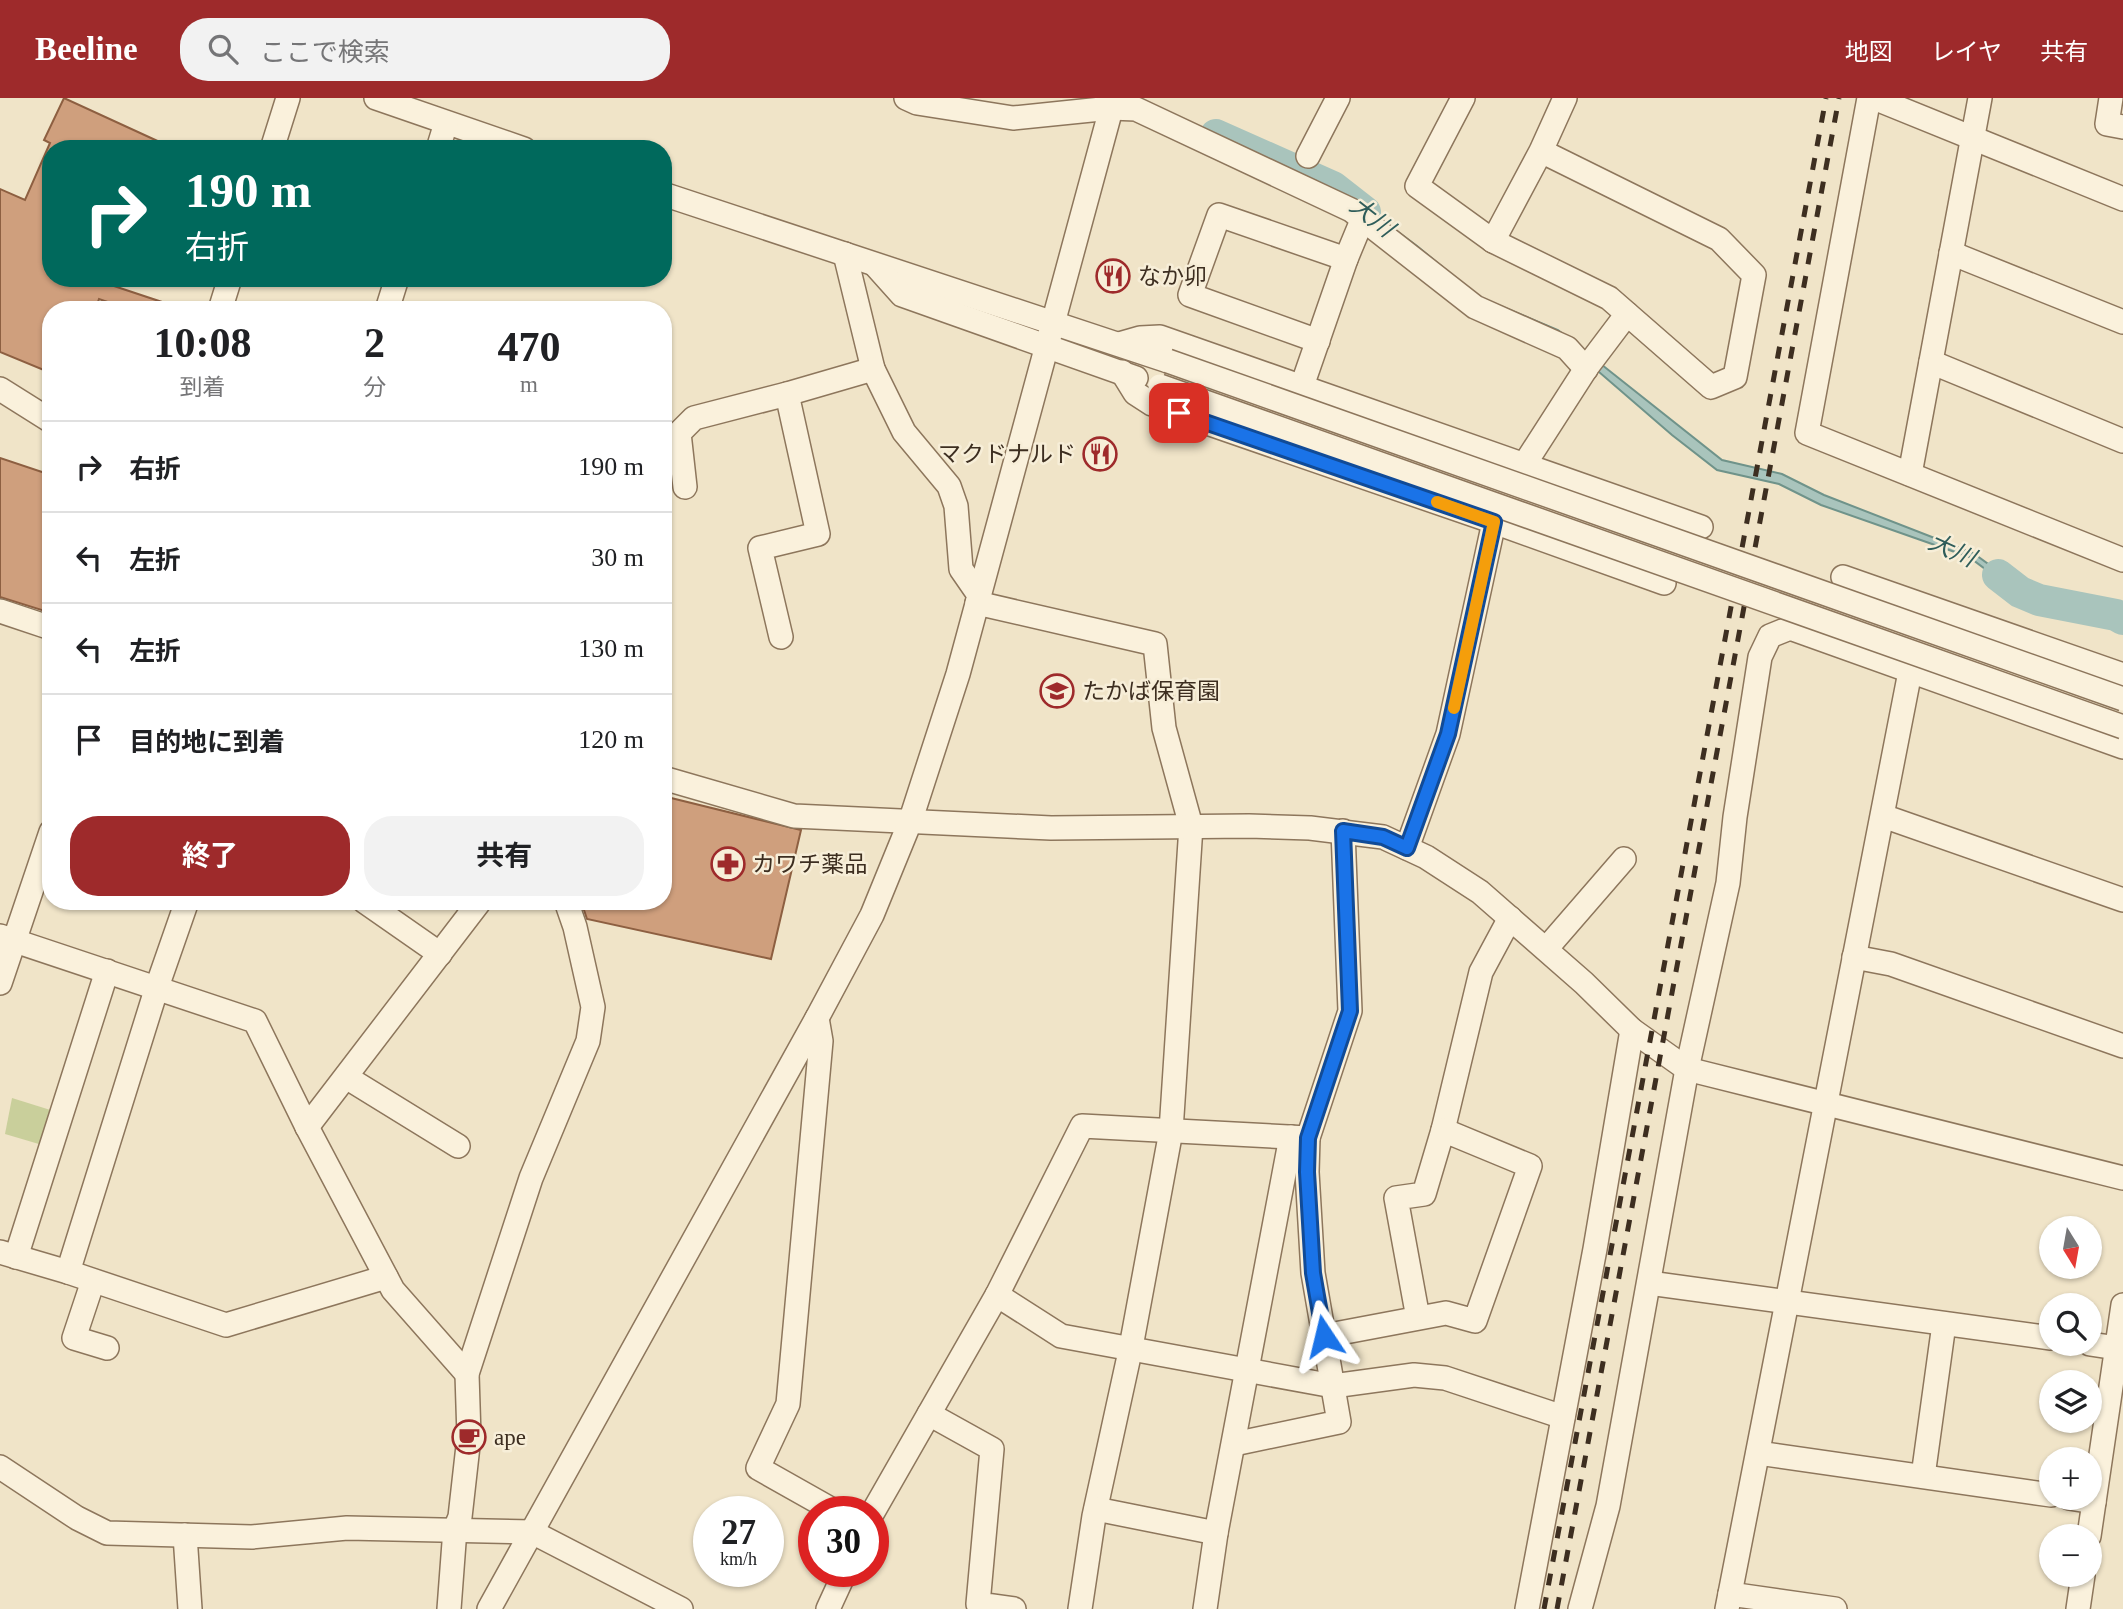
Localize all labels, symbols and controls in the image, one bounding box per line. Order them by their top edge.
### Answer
search box [180,18,670,81]
icon: search [204,30,242,68]
text: Beeline [35,31,138,67]
text: ここで検索 [260,38,390,67]
text: 地図 [1845,39,1893,65]
text: レイヤ [1931,39,2002,65]
text: 共有 [2040,39,2088,65]
text: 190 m [185,163,312,218]
icon: right [70,168,161,259]
water label: 大川 [1345,192,1401,244]
text: 右折 [185,229,249,265]
restaurant icon: なか卯 [1094,257,1132,295]
place label: なか卯 [1138,264,1207,289]
text: 10:08 [154,320,252,366]
text: 2 [364,320,385,366]
text: 470 [498,324,561,370]
text: m [520,372,538,397]
text: 到着 [180,375,226,400]
text: 分 [363,375,386,400]
pin [1149,383,1209,443]
icon: arrive [1160,394,1198,432]
restaurant icon: マクドナルド [1081,435,1119,473]
place label: マクドナルド [938,442,1076,467]
icon: right [70,448,108,486]
text: 190 m [578,452,644,481]
text: 右折 [129,455,181,484]
water label: 大川 [1925,528,1982,573]
icon: left [70,539,108,577]
text: 30 m [591,543,644,572]
text: 左折 [129,546,181,575]
icon: left [70,630,108,668]
text: 130 m [578,634,644,663]
text: 左折 [129,637,181,666]
school or university icon: たかば保育園 [1038,672,1076,710]
place label: たかば保育園 [1082,679,1220,704]
icon: arrive [70,721,108,759]
text: 120 m [578,725,644,754]
text: 目的地に到着 [129,728,285,757]
button: 終了 [70,816,350,896]
button: 共有 [364,816,644,896]
pharmacy icon: カワチ薬品 [709,845,747,883]
place label: カワチ薬品 [752,852,867,877]
north arrow [2039,1216,2102,1279]
map controls [2039,1216,2102,1587]
button: search [2039,1293,2102,1356]
position arrow [1287,1299,1361,1373]
button: layers [2039,1370,2102,1433]
cafe icon: ape [450,1418,488,1456]
place label: ape [494,1425,526,1450]
button: + [2039,1447,2102,1510]
speed limit sign: 30 [798,1496,889,1587]
text: 27 [721,1513,756,1552]
button: − [2039,1524,2102,1587]
text: km/h [720,1549,757,1569]

